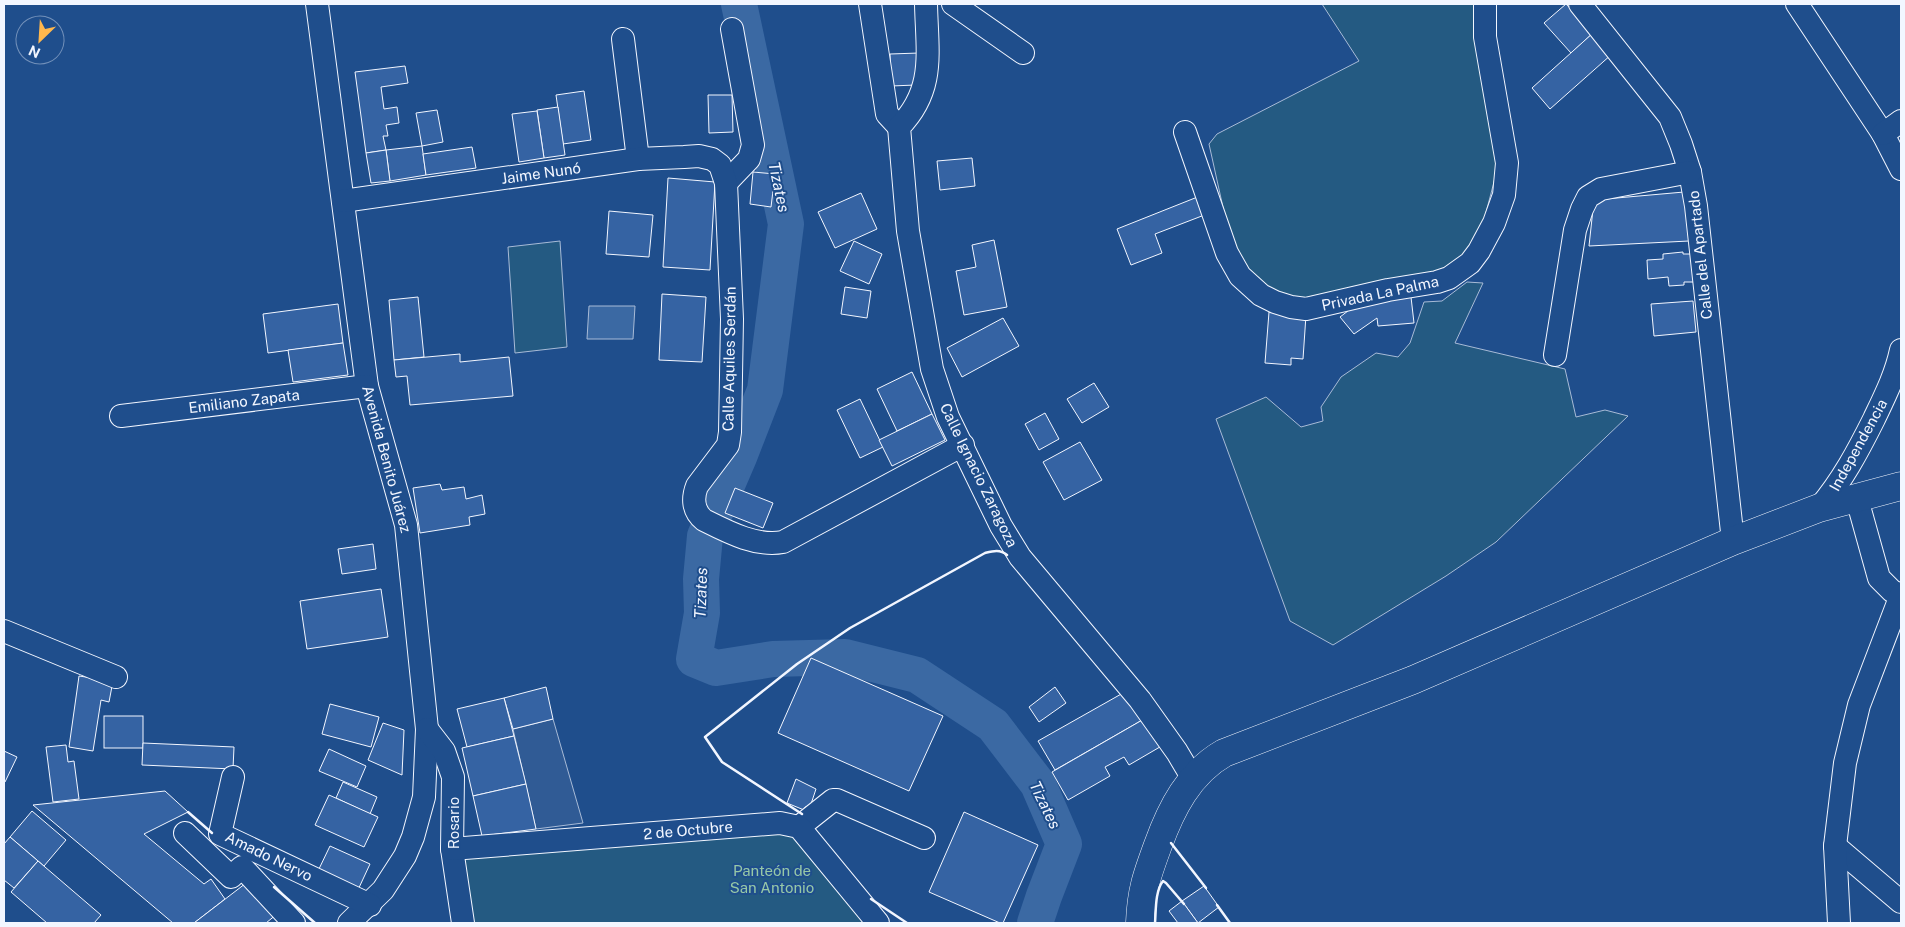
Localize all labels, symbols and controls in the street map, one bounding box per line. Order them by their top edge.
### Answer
north arrow [15,15,65,65]
text: N [26,42,43,61]
street label: Jaime Nunó [500,159,582,187]
water label: Tizates [764,160,794,214]
street label: Calle del Apartado [1685,190,1715,320]
street label: Privada La Palma [1320,272,1440,314]
street label: Calle Aquiles Serdán [719,286,739,432]
street label: Avenida Benito Juárez [359,384,415,534]
street label: Emiliano Zapata [187,386,301,416]
street label: Independencia [1826,396,1890,494]
street label: Calle Ignacio Zaragoza [937,400,1021,550]
water label: Tizates [691,567,711,619]
water label: Tizates [1025,778,1065,832]
street label: Rosario [445,797,462,849]
street label: 2 de Octubre [643,818,733,842]
street label: Amado Nervo [223,828,315,884]
park label: Panteón de San Antonio [730,862,814,896]

